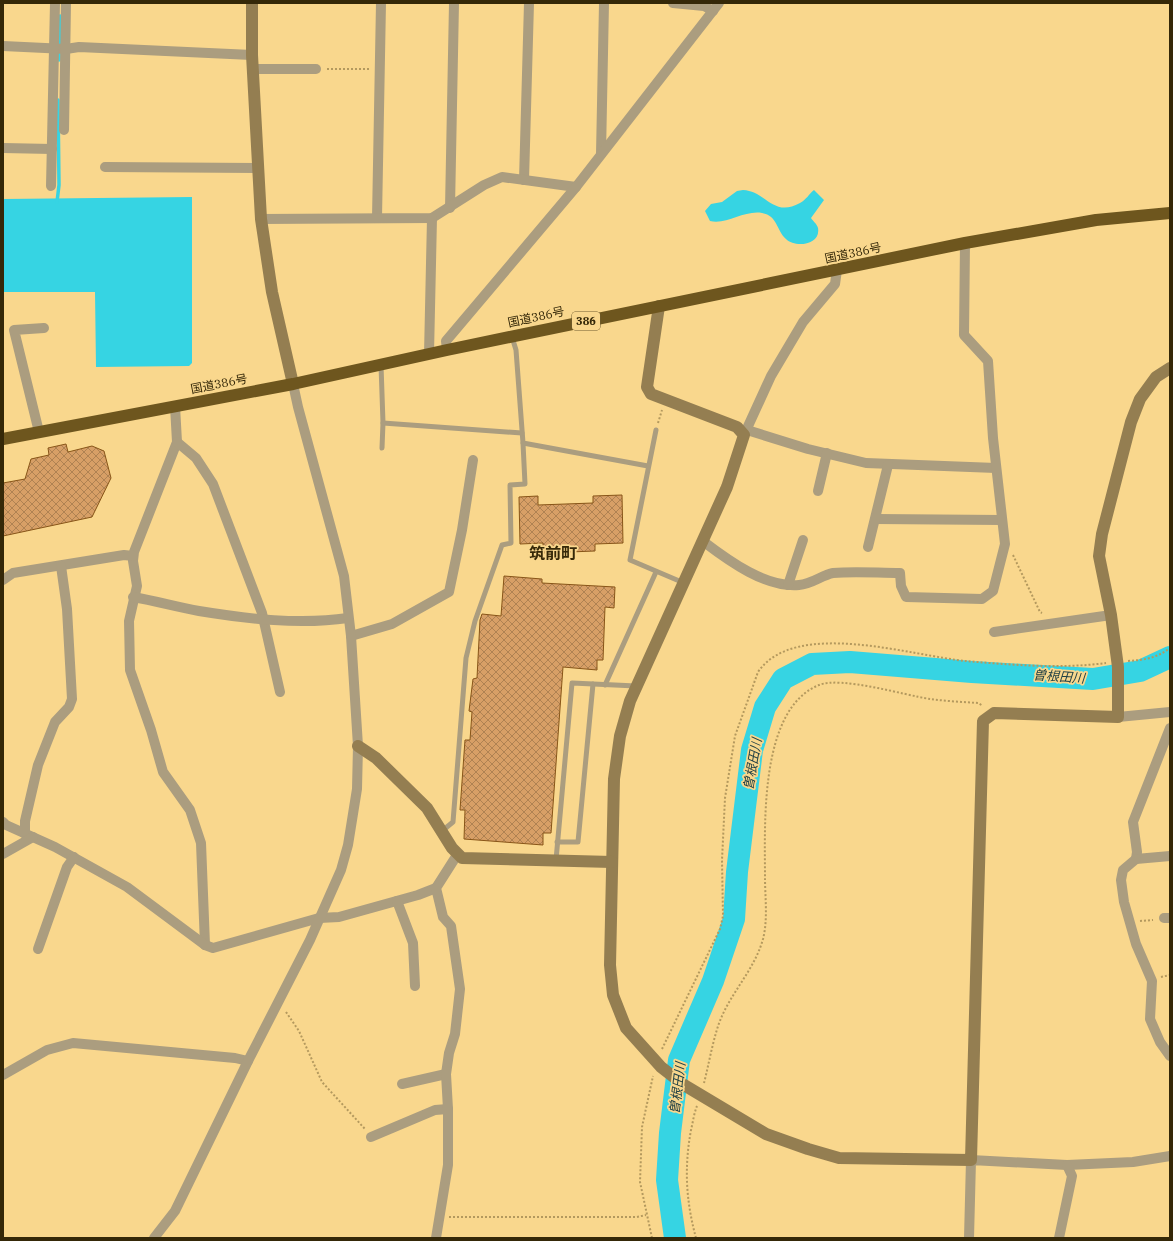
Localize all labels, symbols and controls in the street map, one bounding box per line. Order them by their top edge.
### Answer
street label: 国道386号 [823,239,883,266]
street label: 国道386号 [506,303,566,330]
road number: 386 [572,312,600,330]
street label: 国道386号 [189,371,249,396]
district label: 筑前町 [529,543,577,563]
water label: 曽根田川 [1032,666,1087,687]
water label: 曽根田川 [740,735,766,791]
water label: 曽根田川 [666,1059,689,1115]

